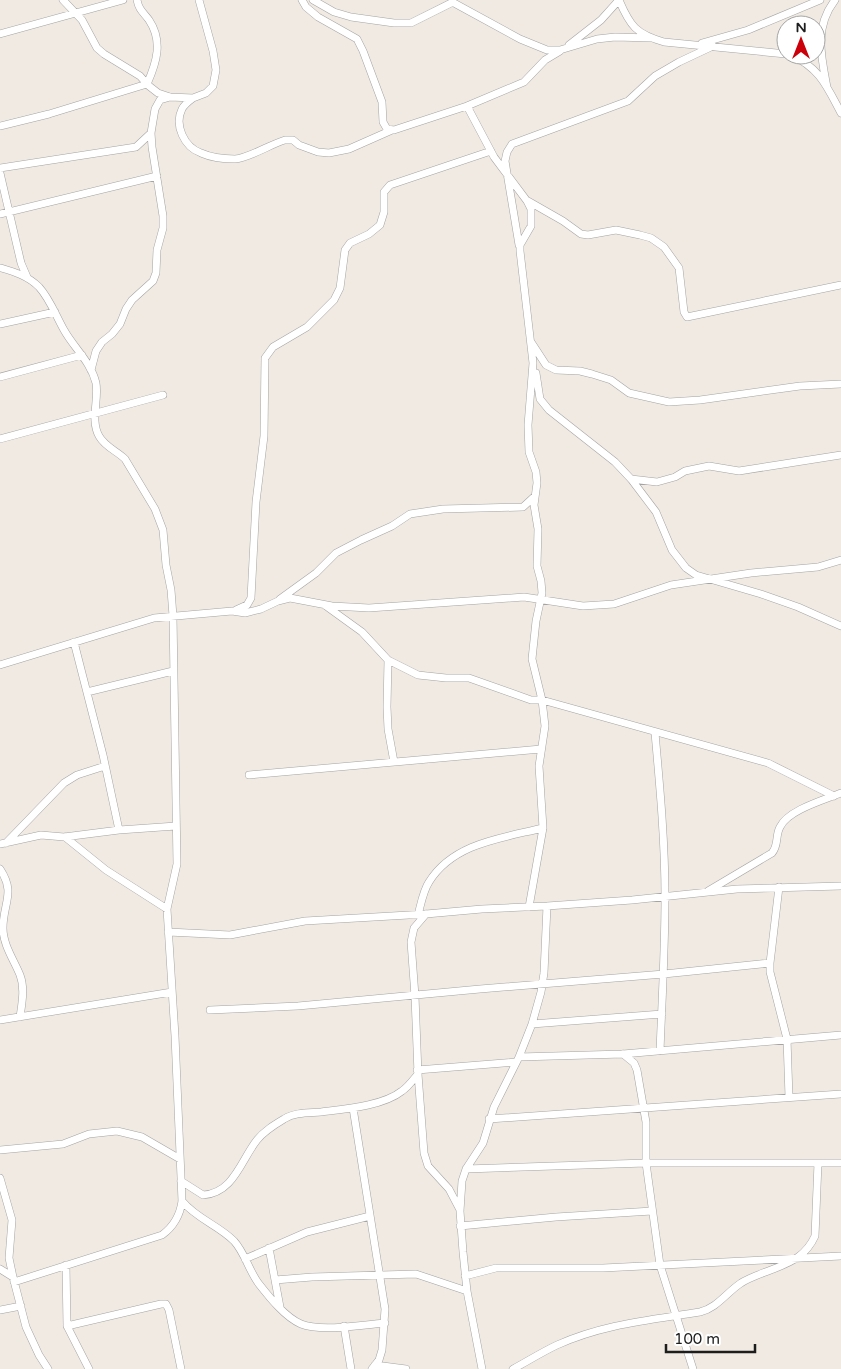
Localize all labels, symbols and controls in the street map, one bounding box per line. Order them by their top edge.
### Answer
north arrow [776,15,826,65]
text: N [795,19,807,36]
scale bar [666,1322,755,1354]
text: 100 m [674,1330,720,1348]

